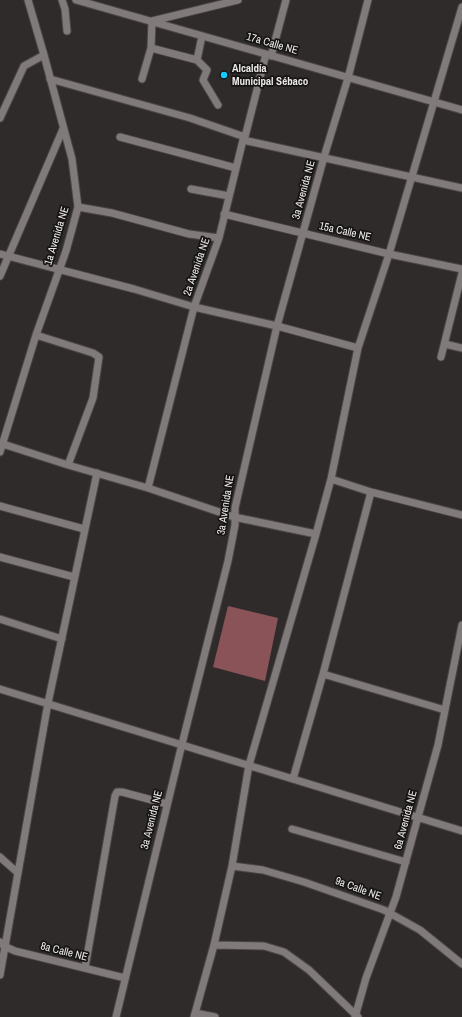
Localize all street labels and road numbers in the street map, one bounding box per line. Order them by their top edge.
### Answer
street label: 17a Calle NE [245,30,299,58]
street label: 3a Avenida NE [290,159,318,221]
street label: 1a Avenida NE [42,205,72,267]
street label: 15a Calle NE [318,220,372,244]
street label: 2a Avenida NE [181,236,213,298]
street label: 3a Avenida NE [215,474,237,536]
street label: 3a Avenida NE [138,789,166,851]
street label: 6a Avenida NE [392,789,420,851]
street label: 9a Calle NE [333,875,383,903]
street label: 8a Calle NE [39,940,89,964]

